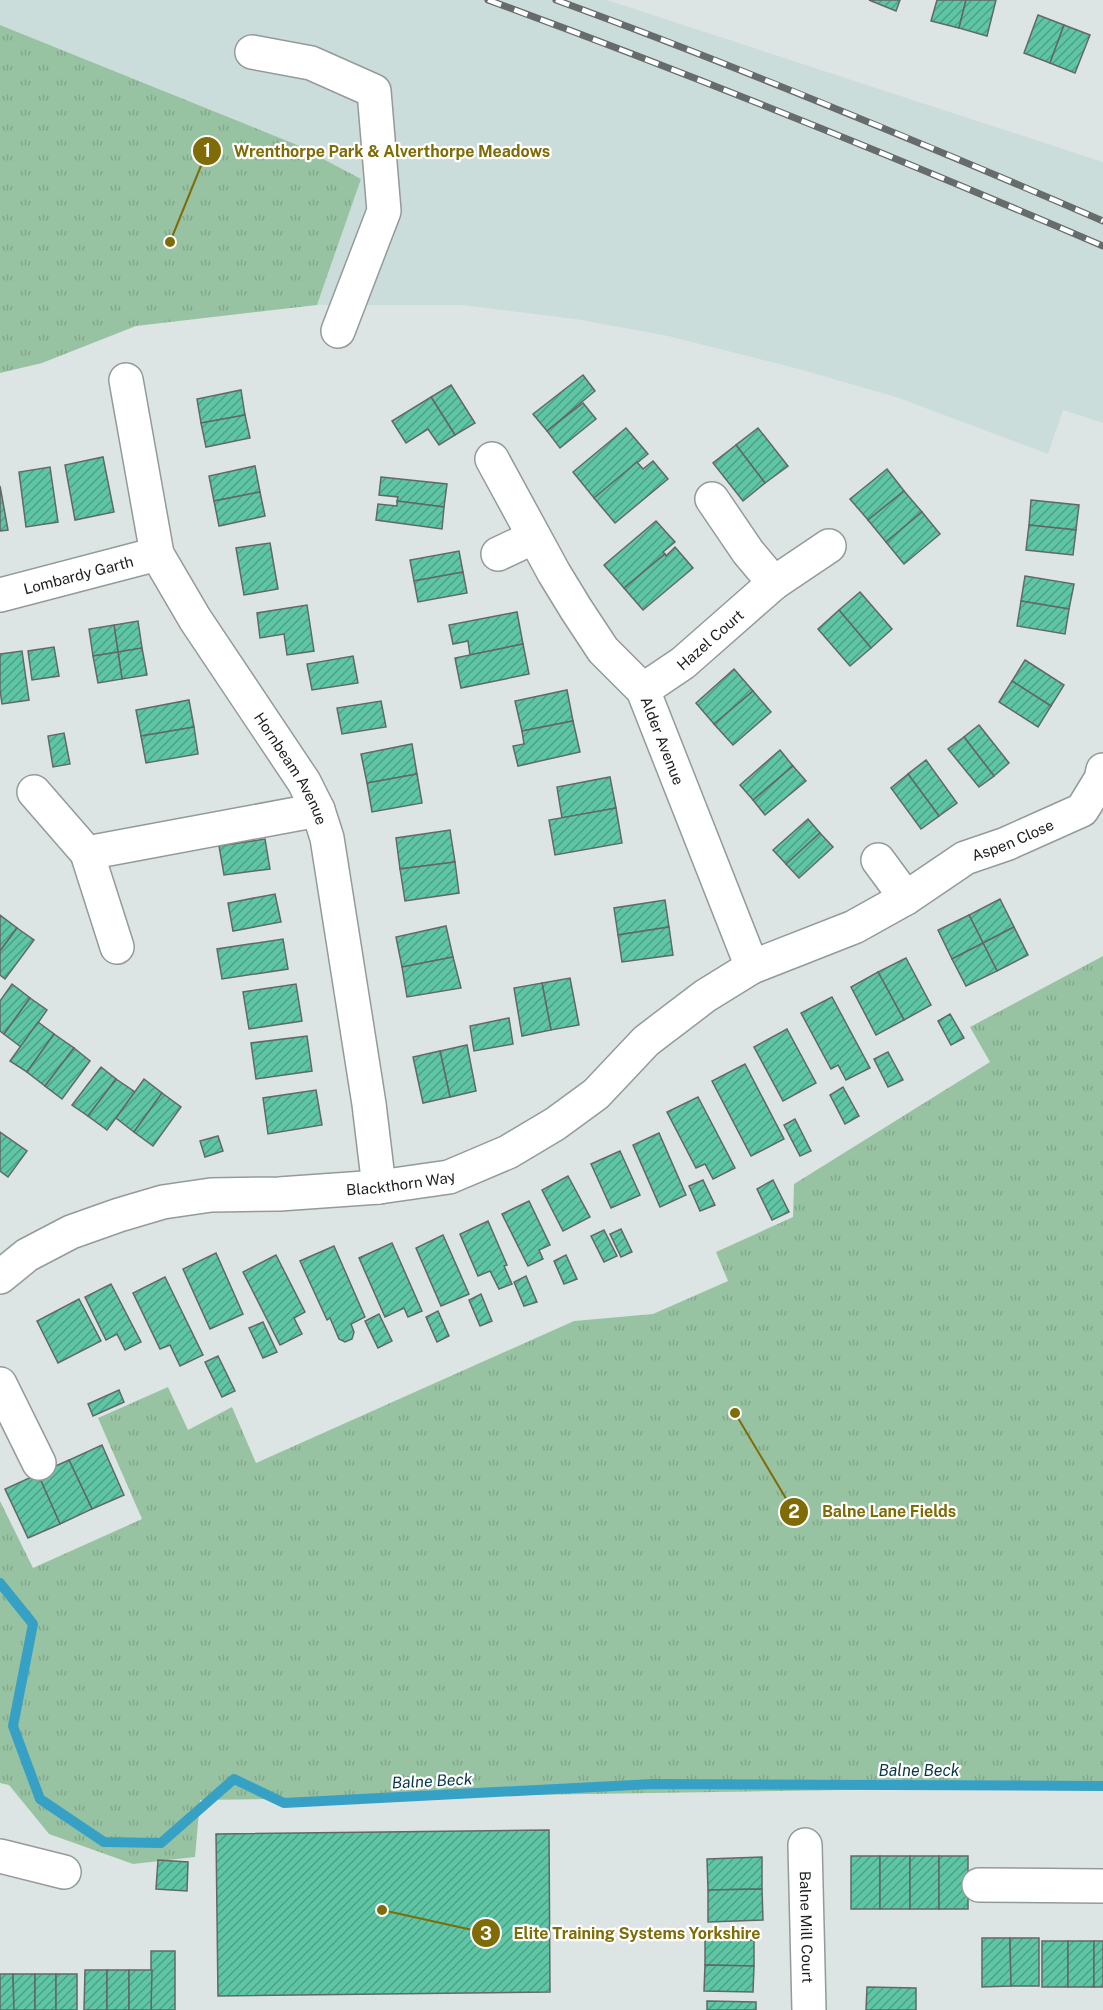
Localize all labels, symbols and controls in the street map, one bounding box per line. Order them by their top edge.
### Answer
callout: Wrenthorpe Park & Alverthorpe Meadows [192,134,563,168]
text: 1 [203,140,211,161]
text: Wrenthorpe Park & Alverthorpe Meadows [234,142,550,161]
street label: Lombardy Garth [22,552,135,597]
street label: Hazel Court [673,606,747,673]
street label: Alder Avenue [638,694,688,787]
street label: Hornbeam Avenue [251,709,331,827]
street label: Aspen Close [969,815,1056,864]
street label: Blackthorn Way [346,1167,458,1198]
callout: Balne Lane Fields [779,1495,968,1529]
text: 2 [788,1501,800,1522]
text: Balne Lane Fields [822,1502,956,1521]
water label: Balne Beck [879,1761,960,1780]
water label: Balne Beck [391,1769,473,1793]
street label: Balne Mill Court [797,1871,817,1983]
callout: Elite Training Systems Yorkshire [471,1916,773,1950]
text: 3 [480,1923,492,1944]
text: Elite Training Systems Yorkshire [513,1924,761,1943]

